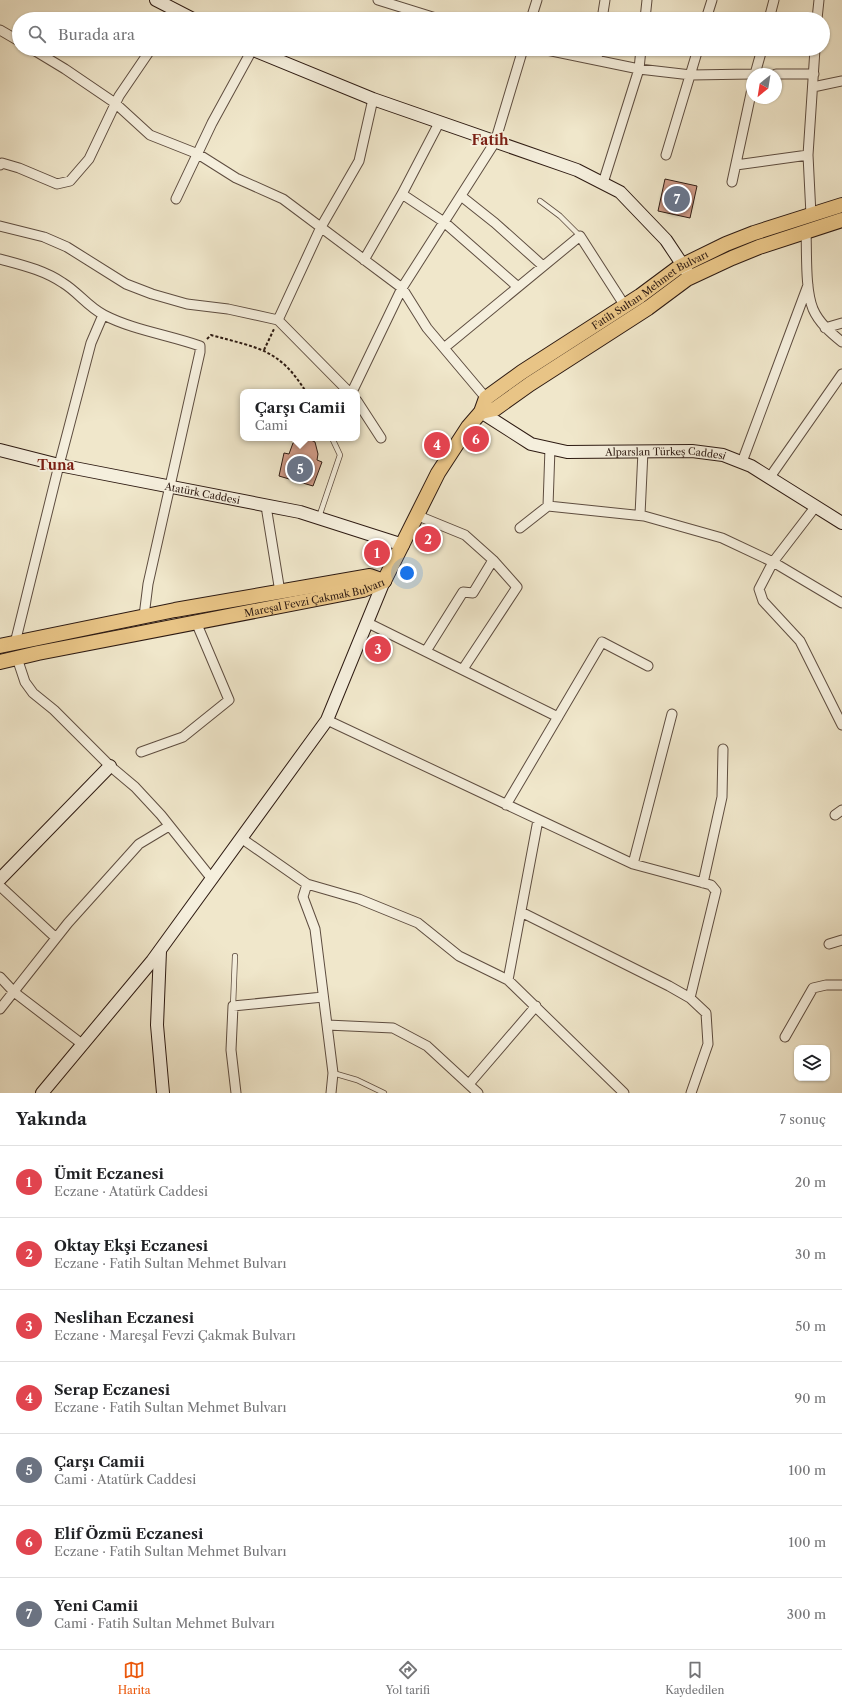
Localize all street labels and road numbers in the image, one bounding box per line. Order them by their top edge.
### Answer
street label: Fatih Sultan Mehmet Bulvarı [589,247,710,332]
street label: Alparslan Türkeş Caddesi [604,444,728,462]
street label: Atatürk Caddesi [163,479,241,507]
street label: Mareşal Fevzi Çakmak Bulvarı [243,575,386,619]

